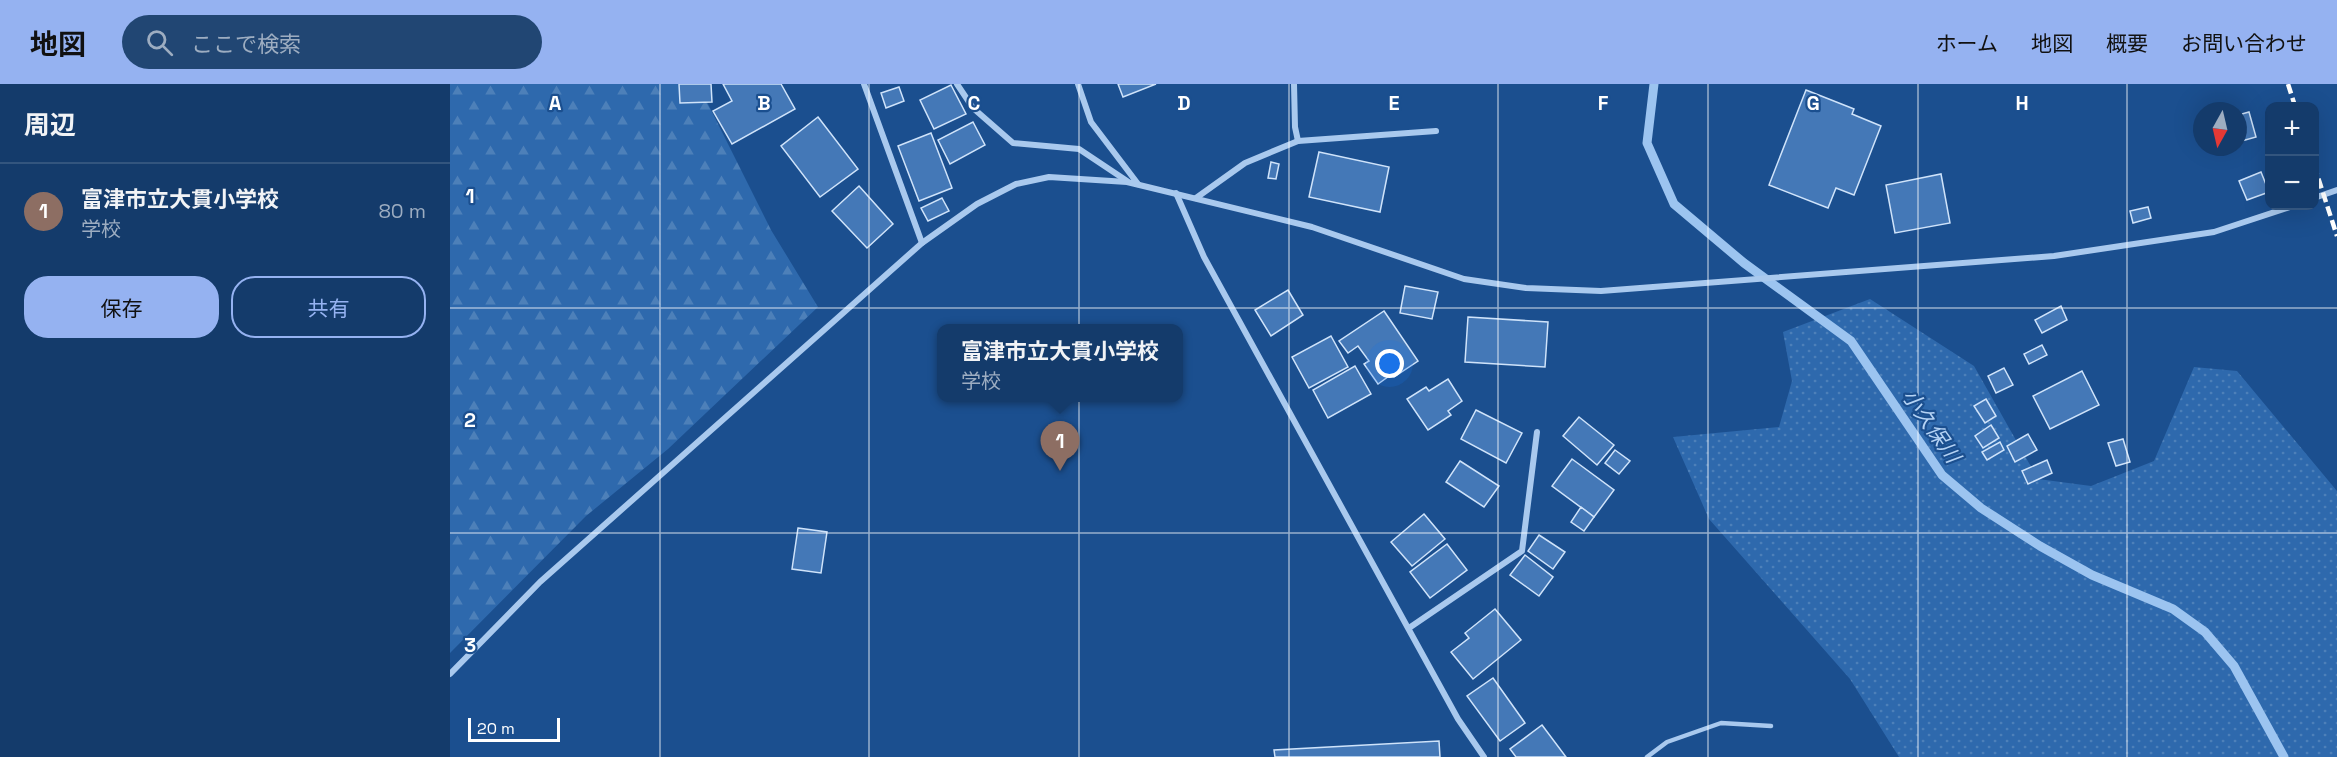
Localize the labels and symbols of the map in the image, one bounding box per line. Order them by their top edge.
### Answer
text: A [549,90,562,116]
text: B [757,90,771,116]
text: C [968,90,981,116]
text: D [1177,90,1191,116]
text: E [1388,90,1400,116]
text: F [1598,90,1609,116]
text: G [1806,90,1820,116]
text: H [2015,90,2029,116]
north arrow [2193,102,2247,156]
text: 1 [465,183,475,209]
your location [1375,349,1404,378]
water label: 小久保川 [1896,384,1968,469]
text: 2 [464,407,476,433]
pin: 1 [1040,422,1080,471]
text: 3 [464,632,476,658]
scale bar [468,715,560,742]

